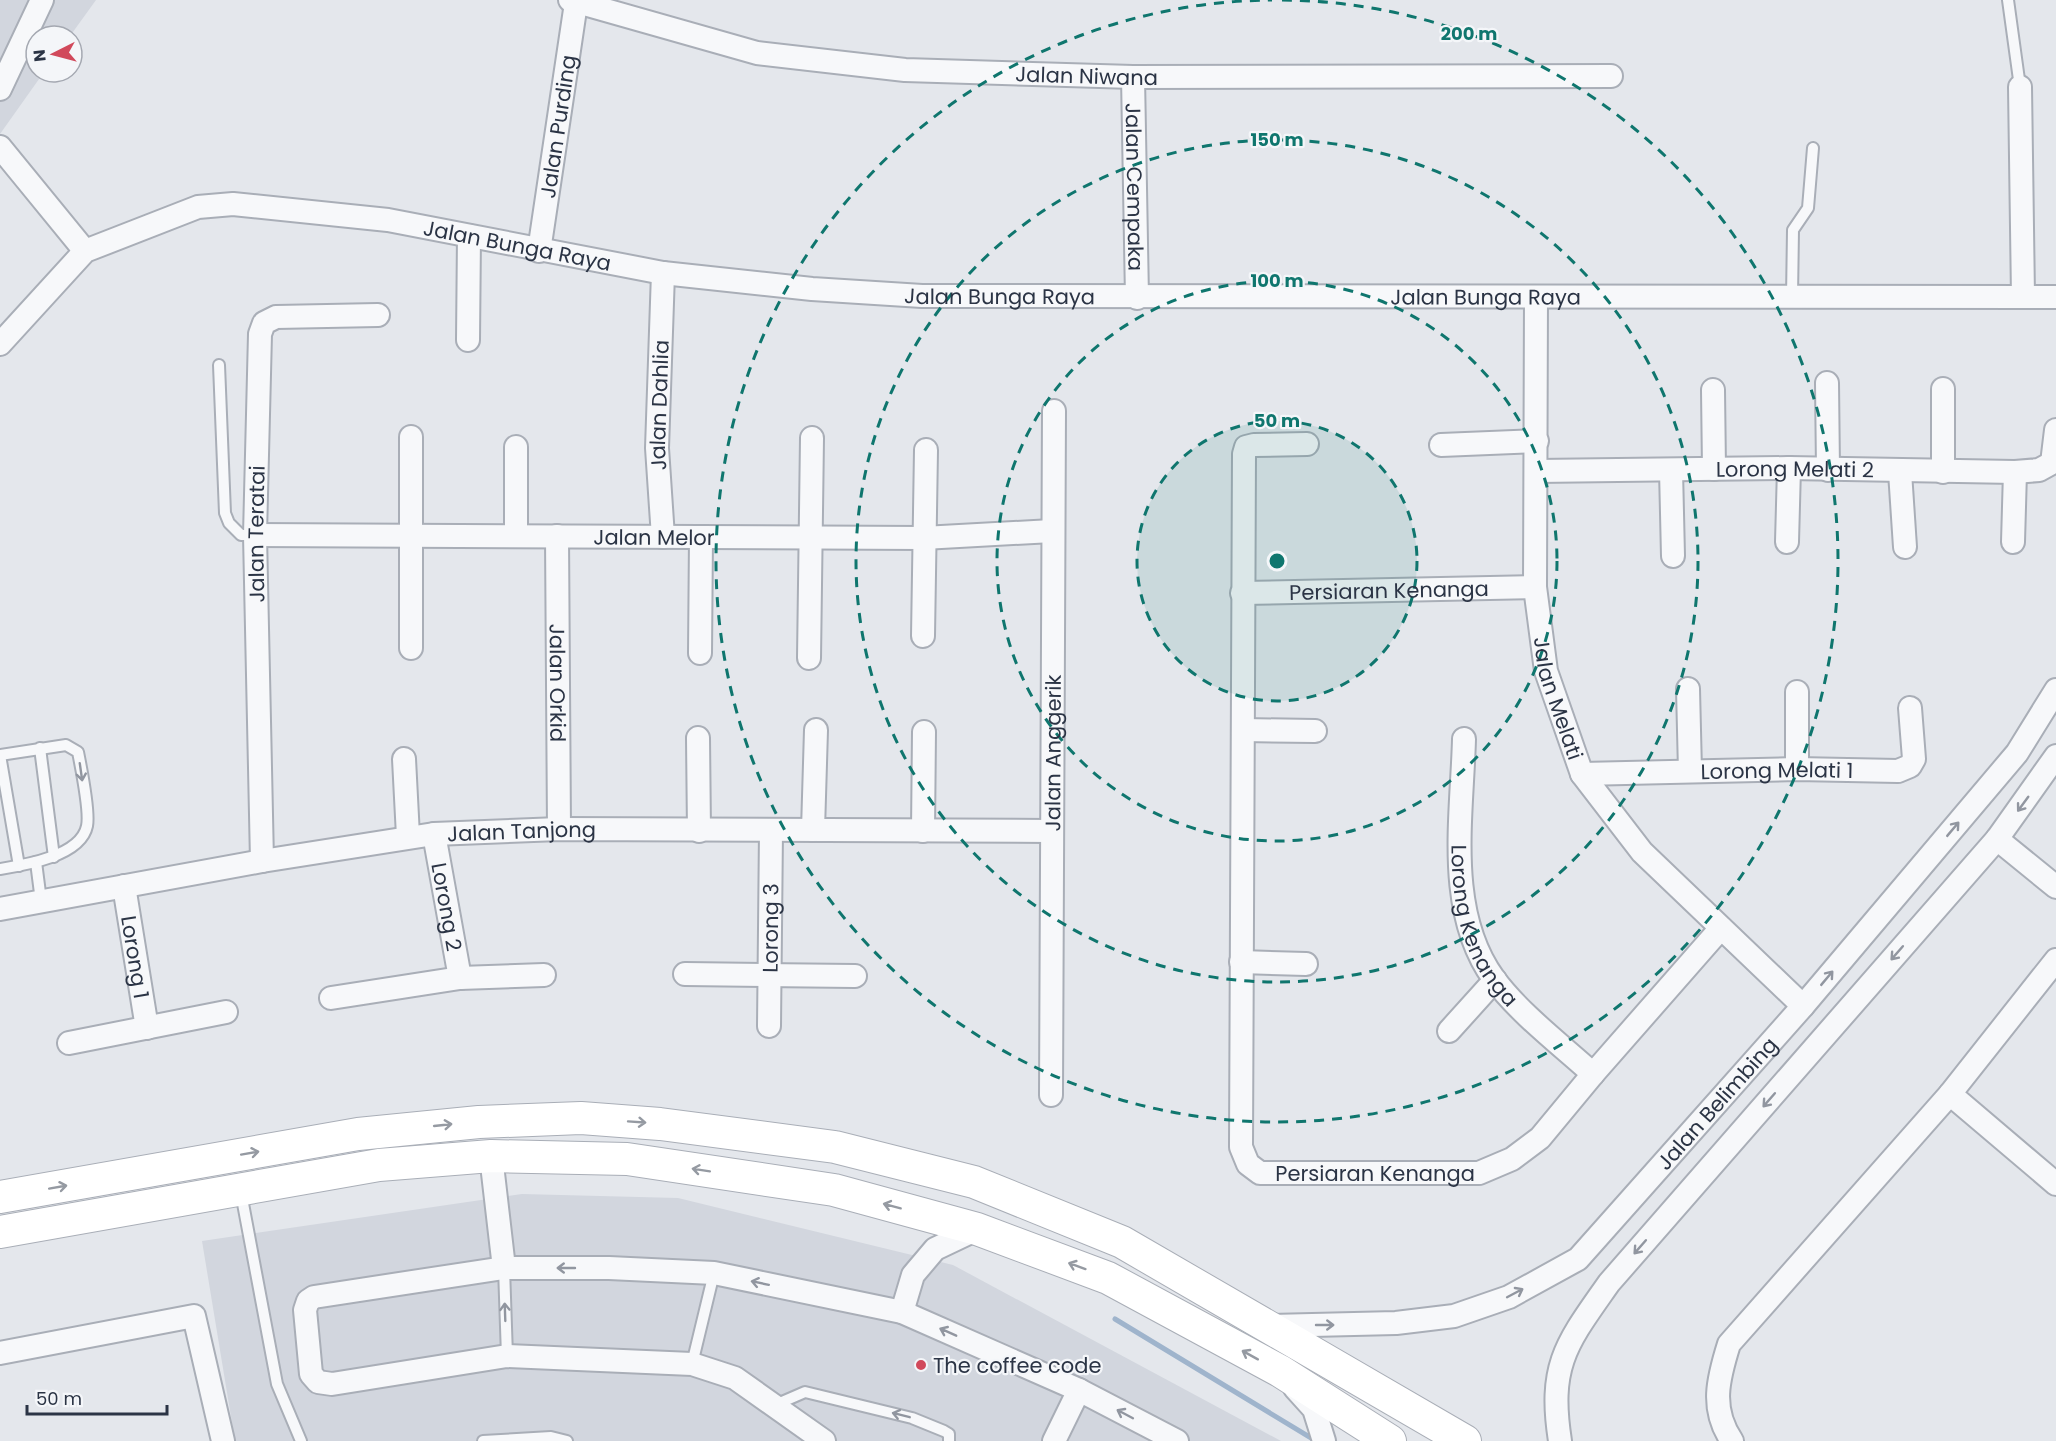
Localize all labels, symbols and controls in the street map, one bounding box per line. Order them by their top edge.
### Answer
text: 200 m [1441,21,1497,46]
north arrow [24,24,84,84]
text: N [28,48,52,63]
street label: Jalan Purding [533,53,583,200]
street label: Jalan Niwana [1015,59,1158,92]
street label: Jalan Cempaka [1119,103,1151,271]
text: 150 m [1250,127,1304,152]
street label: Jalan Bunga Raya [421,213,614,277]
text: 100 m [1250,268,1304,293]
street label: Jalan Bunga Raya [903,280,1095,311]
street label: Jalan Bunga Raya [1390,282,1581,311]
street label: Jalan Dahlia [642,339,675,472]
text: 50 m [1254,408,1300,433]
street label: Lorong Melati 2 [1716,453,1874,484]
street label: Jalan Teratai [240,465,271,603]
street label: Jalan Melor [593,522,715,552]
centre of rings [1267,551,1287,571]
street label: Persiaran Kenanga [1289,573,1489,607]
street label: Jalan Orkid [543,624,573,742]
street label: Jalan Melati [1527,635,1590,763]
street label: Jalan Anggerik [1038,674,1067,831]
street label: Lorong Melati 1 [1700,754,1854,786]
one-way arrow [76,762,87,781]
one-way arrow [2016,796,2029,812]
street label: Jalan Tanjong [446,814,596,848]
one-way arrow [1946,822,1960,837]
street label: Lorong Kenanga [1445,845,1525,1013]
street label: Lorong 2 [425,860,469,953]
street label: Lorong 3 [755,883,785,973]
street label: Lorong 1 [114,913,157,1001]
one-way arrow [1890,945,1904,960]
one-way arrow [1820,971,1834,986]
street label: Jalan Belimbing [1650,1030,1784,1176]
one-way arrow [1762,1092,1776,1107]
one-way arrow [627,1117,647,1128]
one-way arrow [432,1119,452,1130]
one-way arrow [239,1147,259,1158]
street label: Persiaran Kenanga [1275,1159,1475,1188]
one-way arrow [691,1165,711,1176]
one-way arrow [47,1181,67,1192]
one-way arrow [883,1200,902,1212]
one-way arrow [1633,1239,1647,1254]
one-way arrow [1068,1260,1087,1271]
one-way arrow [557,1262,577,1274]
one-way arrow [751,1277,770,1288]
one-way arrow [1506,1287,1524,1298]
one-way arrow [500,1303,511,1323]
one-way arrow [1314,1319,1334,1331]
one-way arrow [939,1326,958,1337]
one-way arrow [1242,1349,1260,1360]
place label: The coffee code [933,1351,1101,1380]
marker: The coffee code [914,1358,928,1372]
scale bar [27,1378,166,1416]
text: 50 m [36,1386,82,1411]
one-way arrow [892,1408,911,1420]
one-way arrow [1117,1408,1134,1420]

